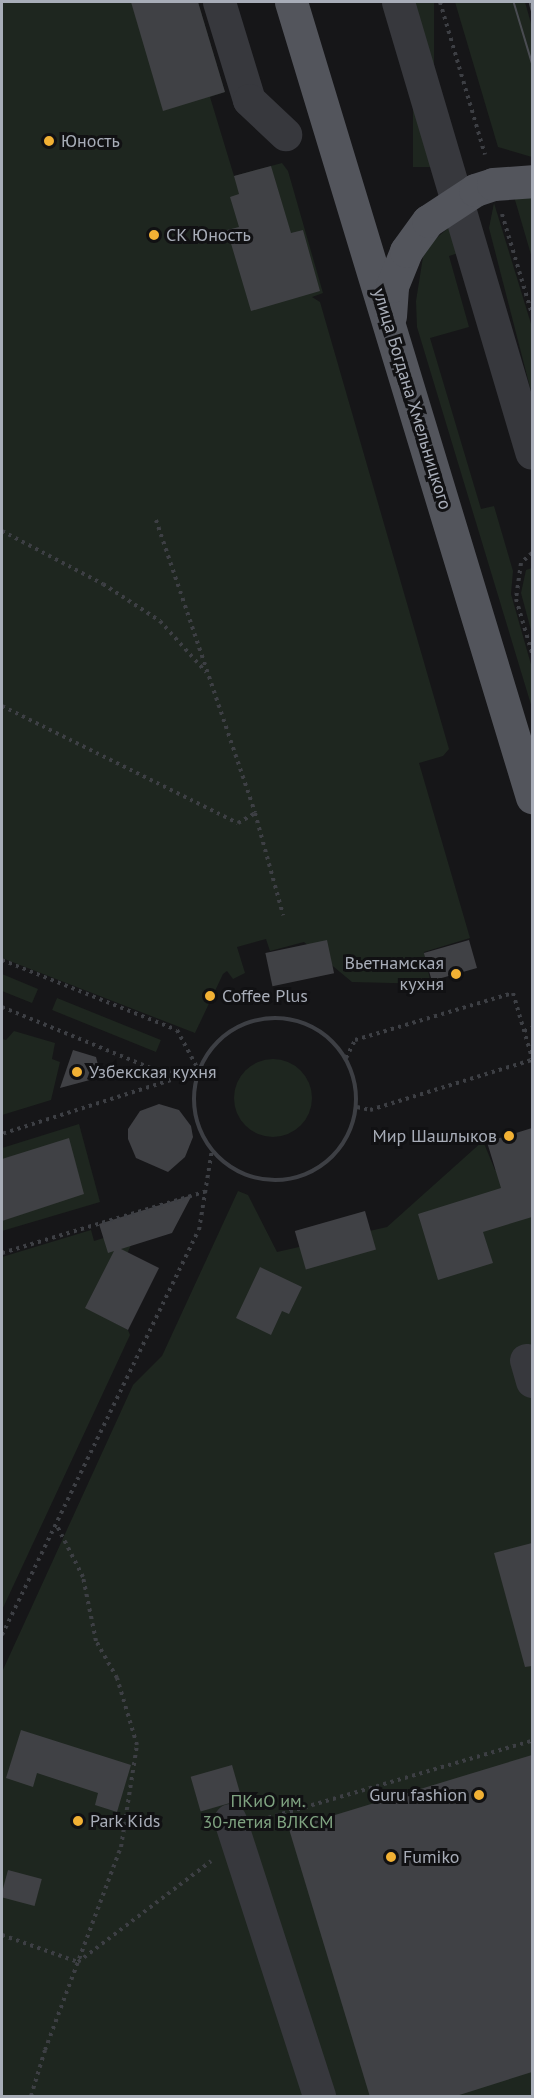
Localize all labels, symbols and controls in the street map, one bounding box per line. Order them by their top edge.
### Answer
place label: Юность [61,130,120,152]
marker: Юность [42,134,56,148]
place label: СК Юность [166,224,251,246]
marker: СК Юность [147,228,161,242]
street label: улица Богдана Хмельницкого [368,285,456,513]
place label: Вьетнамская кухня [345,953,444,996]
marker: Вьетнамская кухня [449,967,463,981]
place label: Coffee Plus [222,985,308,1007]
marker: Coffee Plus [203,989,217,1003]
place label: Узбекская кухня [89,1061,217,1083]
marker: Узбекская кухня [70,1065,84,1079]
place label: Мир Шашлыков [372,1125,497,1147]
marker: Мир Шашлыков [502,1129,516,1143]
place label: Guru fashion [369,1784,467,1806]
marker: Guru fashion [472,1788,486,1802]
park label: ПКиО им. 30-летия ВЛКСМ [203,1791,333,1834]
place label: Park Kids [90,1810,161,1832]
marker: Park Kids [71,1814,85,1828]
place label: Fumiko [403,1846,460,1868]
marker: Fumiko [384,1850,398,1864]

